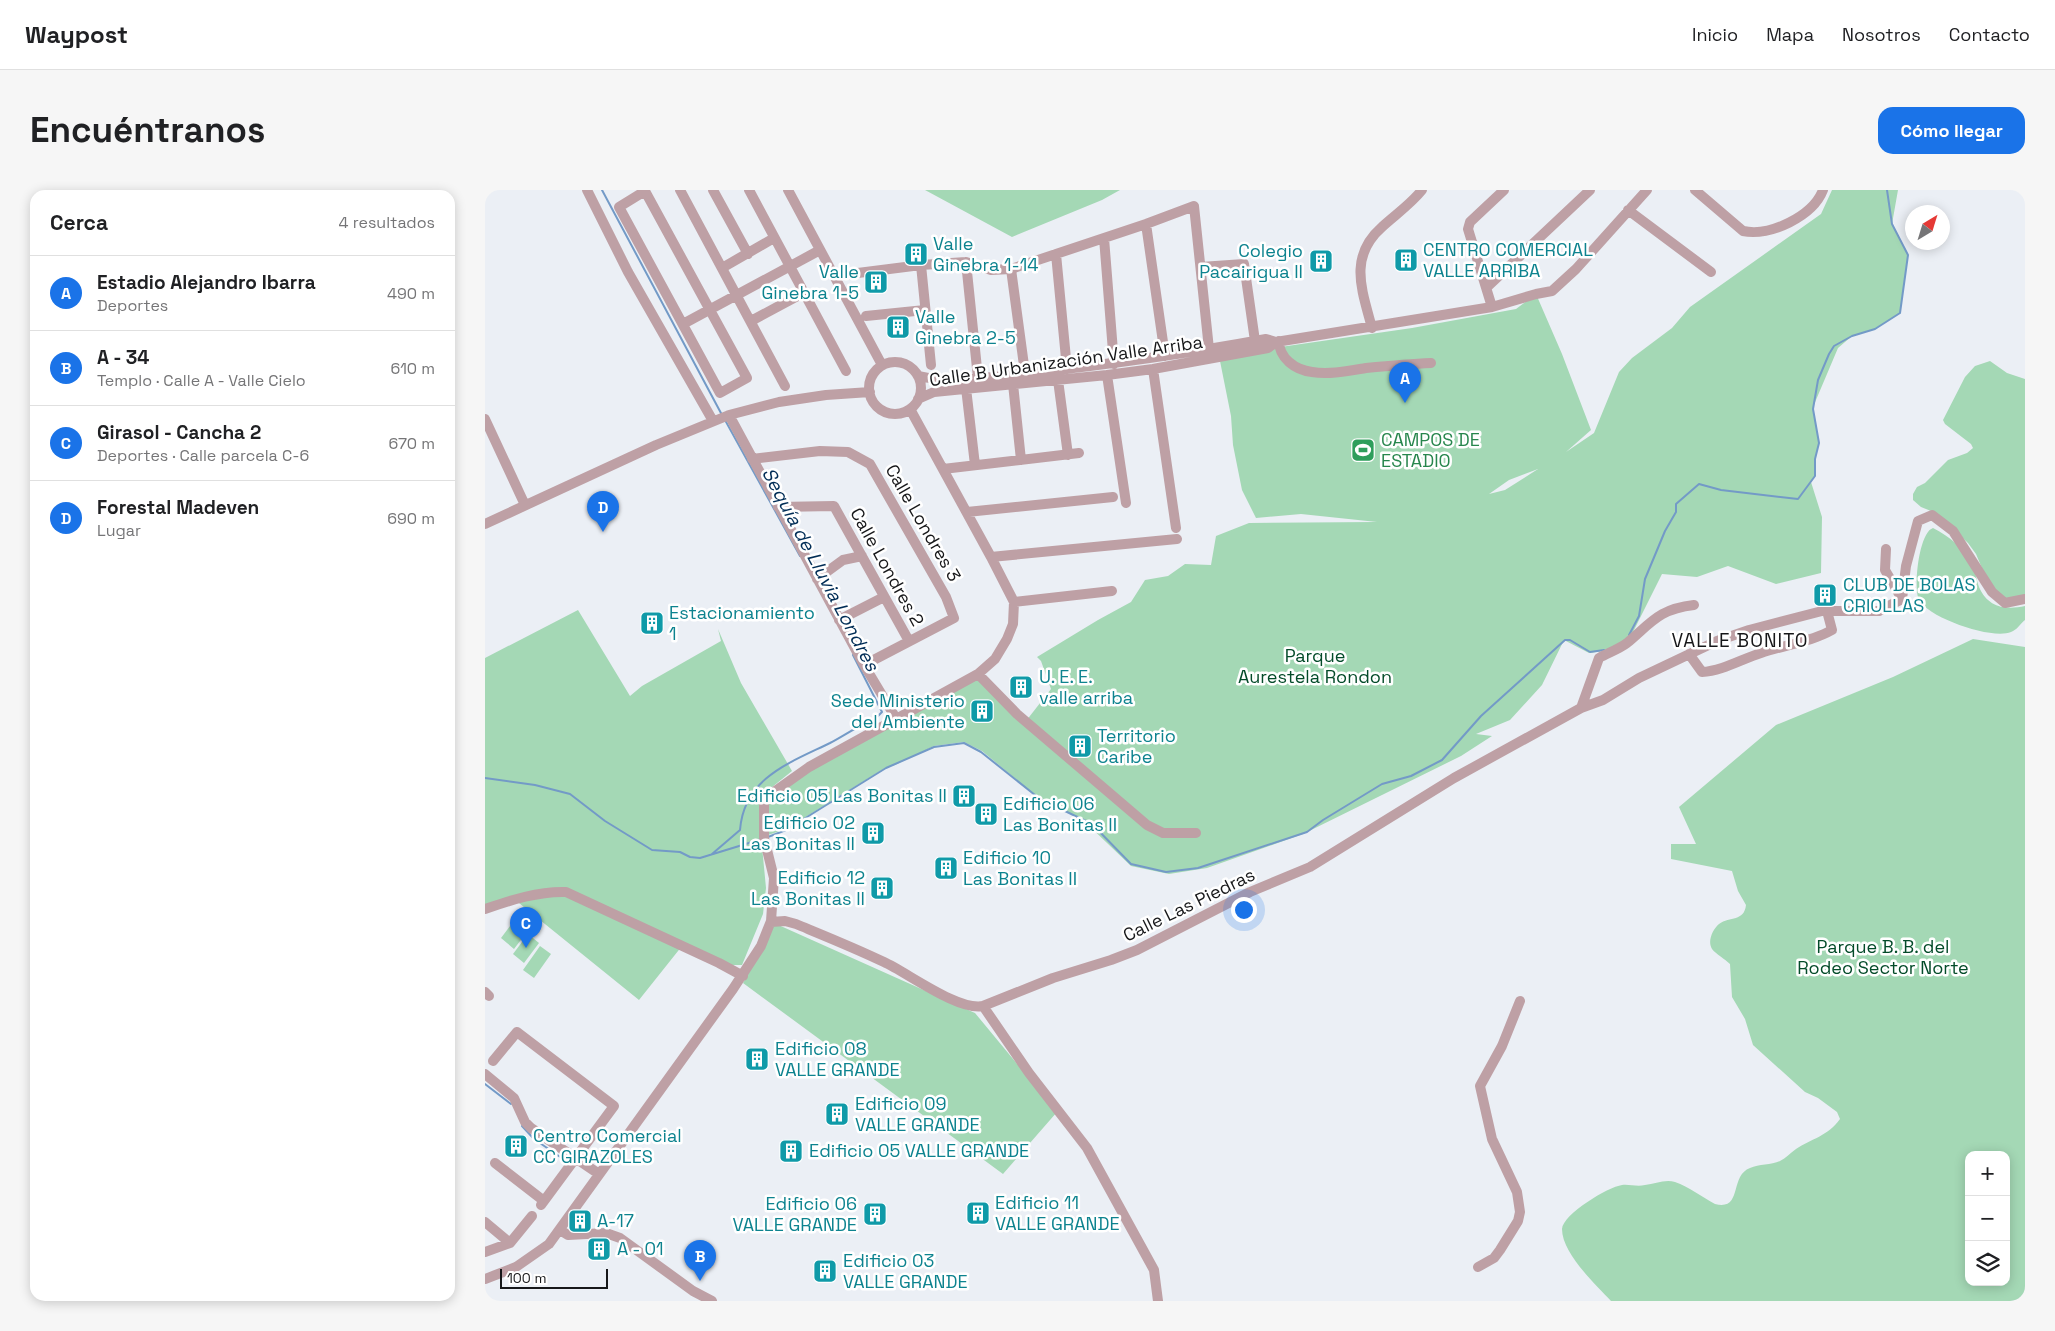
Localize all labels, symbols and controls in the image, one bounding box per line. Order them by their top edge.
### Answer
text: Waypost [25,19,128,50]
text: Inicio [1692,23,1738,46]
text: Mapa [1766,23,1814,46]
text: Nosotros [1842,23,1921,46]
text: Contacto [1949,23,2030,46]
button: Cómo llegar [1878,107,2025,154]
text: Encuéntranos [30,108,265,152]
north arrow [1905,205,1950,250]
text: Cerca [50,209,108,236]
text: 4 resultados [339,212,435,233]
place label: Valle Ginebra 1-14 [933,232,1039,276]
place label: CENTRO COMERCIAL VALLE ARRIBA [1423,238,1593,282]
place label: Colegio Pacairigua II [1199,239,1303,283]
building icon: Valle Ginebra 1-14 [903,241,929,267]
building icon: CENTRO COMERCIAL VALLE ARRIBA [1393,247,1419,273]
building icon: Colegio Pacairigua II [1308,248,1334,274]
place label: Valle Ginebra 1-5 [761,260,859,304]
building icon: Valle Ginebra 1-5 [863,269,889,295]
text: Estadio Alejandro Ibarra [97,270,316,295]
text: A [61,283,71,304]
text: 490 m [387,283,435,304]
text: Deportes [97,295,168,316]
place label: Valle Ginebra 2-5 [915,305,1016,349]
building icon: Valle Ginebra 2-5 [885,314,911,340]
street label: Calle B Urbanización Valle Arriba [928,330,1204,391]
text: A - 34 [97,345,149,370]
text: B [61,358,71,379]
text: 610 m [390,358,435,379]
pin: A [1389,362,1421,403]
text: Templo · Calle A - Valle Cielo [97,370,306,391]
text: Girasol - Cancha 2 [97,420,261,445]
place label: CAMPOS DE ESTADIO [1381,428,1480,472]
text: C [61,433,71,454]
text: 670 m [388,433,435,454]
sports icon: CAMPOS DE ESTADIO [1350,437,1376,463]
text: Deportes · Calle parcela C-6 [97,445,309,466]
street label: Calle Londres 3 [881,460,966,585]
water label: Sequía de Lluvia Londres [756,463,885,676]
pin: D [587,491,619,532]
text: Forestal Madeven [97,495,259,520]
street label: Calle Londres 2 [845,504,929,630]
text: D [61,508,71,529]
text: 690 m [387,508,435,529]
text: Lugar [97,520,141,541]
place label: CLUB DE BOLAS CRIOLLAS [1843,573,1975,617]
building icon: CLUB DE BOLAS CRIOLLAS [1812,582,1838,608]
place label: Estacionamiento 1 [669,601,815,645]
building icon: Estacionamiento 1 [639,610,665,636]
district label: VALLE BONITO [1672,628,1808,653]
park label: Parque Aurestela Rondon [1238,644,1392,688]
place label: U. E. E. valle arriba [1039,665,1133,709]
building icon: U. E. E. valle arriba [1008,674,1034,700]
place label: Sede Ministerio del Ambiente [831,689,965,733]
building icon: Sede Ministerio del Ambiente [969,698,995,724]
place label: Territorio Caribe [1097,724,1176,768]
building icon: Territorio Caribe [1067,733,1093,759]
building icon: Edificio 05 Las Bonitas II [951,783,977,809]
place label: Edificio 05 Las Bonitas II [737,784,947,807]
place label: Edificio 06 Las Bonitas II [1003,792,1117,836]
building icon: Edificio 06 Las Bonitas II [973,801,999,827]
place label: Edificio 02 Las Bonitas II [741,811,855,855]
building icon: Edificio 02 Las Bonitas II [860,820,886,846]
place label: Edificio 10 Las Bonitas II [963,846,1077,890]
building icon: Edificio 10 Las Bonitas II [933,855,959,881]
street label: Calle Las Piedras [1119,863,1259,946]
place label: Edificio 12 Las Bonitas II [751,866,865,910]
building icon: Edificio 12 Las Bonitas II [869,875,895,901]
your location [1231,897,1257,923]
pin: C [510,907,542,948]
park label: Parque B. B. del Rodeo Sector Norte [1797,935,1969,979]
place label: Edificio 08 VALLE GRANDE [775,1037,900,1081]
building icon: Edificio 08 VALLE GRANDE [744,1046,770,1072]
place label: Edificio 09 VALLE GRANDE [855,1092,980,1136]
building icon: Edificio 09 VALLE GRANDE [824,1101,850,1127]
place label: Centro Comercial CC GIRAZOLES [533,1124,682,1168]
building icon: Centro Comercial CC GIRAZOLES [503,1133,529,1159]
building icon: Edificio 05 VALLE GRANDE [778,1138,804,1164]
place label: Edificio 05 VALLE GRANDE [809,1139,1029,1162]
map controls [1965,1151,2010,1286]
button: + [1965,1151,2010,1196]
place label: Edificio 11 VALLE GRANDE [995,1191,1120,1235]
place label: Edificio 06 VALLE GRANDE [732,1192,857,1236]
button: − [1965,1196,2010,1241]
building icon: Edificio 11 VALLE GRANDE [965,1200,991,1226]
building icon: Edificio 06 VALLE GRANDE [862,1201,888,1227]
building icon: A-17 [567,1208,593,1234]
place label: A-17 [597,1209,634,1232]
building icon: A - 01 [586,1236,612,1262]
place label: A - 01 [617,1237,664,1260]
pin: B [684,1240,716,1281]
button: layers [1965,1241,2010,1286]
place label: Edificio 03 VALLE GRANDE [843,1249,968,1293]
building icon: Edificio 03 VALLE GRANDE [812,1258,838,1284]
scale bar [500,1266,607,1289]
text: 100 m [507,1269,546,1287]

